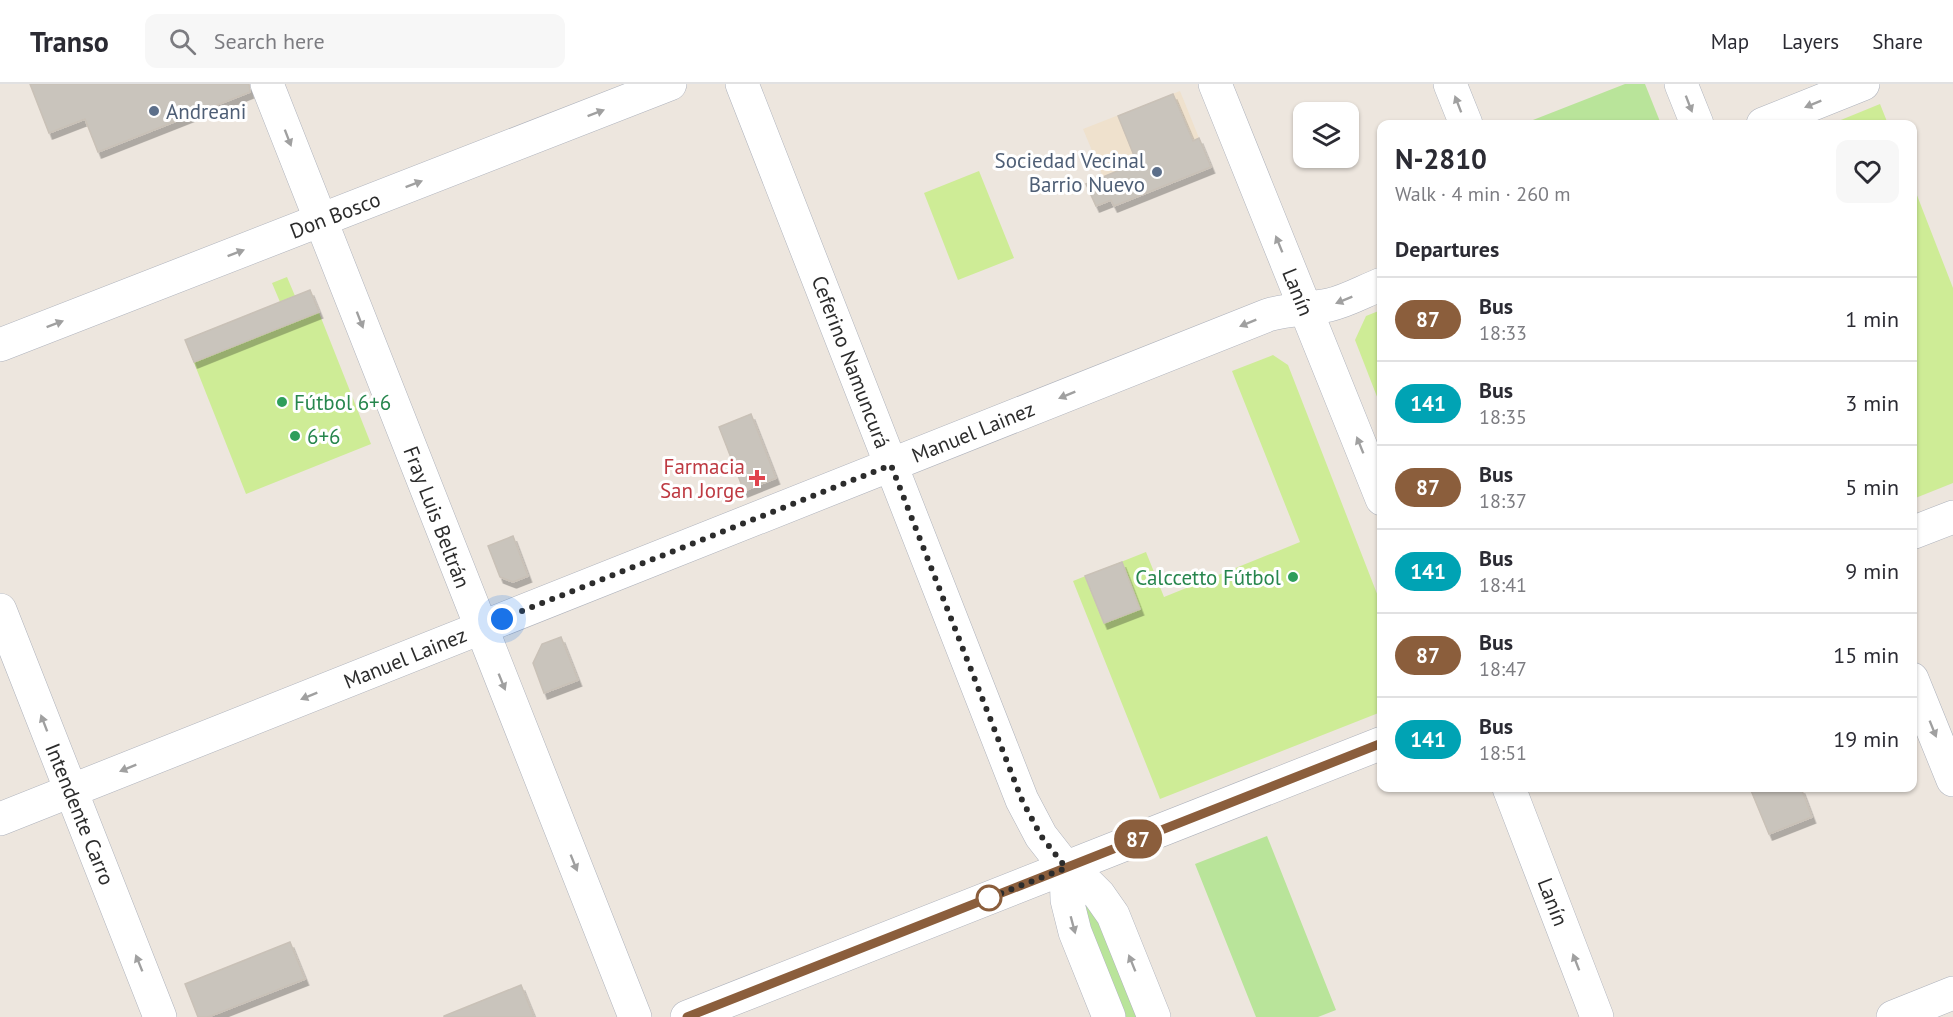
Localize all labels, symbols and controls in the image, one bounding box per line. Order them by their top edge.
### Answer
search box [145,14,565,68]
text: Transo [30,23,109,60]
icon: search [166,25,199,58]
text: Search here [214,27,325,55]
text: Map [1711,28,1749,55]
text: Layers [1782,28,1839,55]
text: Share [1872,28,1923,55]
one-way arrow [1452,95,1462,113]
one-way arrow [1685,95,1695,113]
place label: Andreani [166,98,246,125]
one-way arrow [1804,100,1822,109]
map controls [1293,102,1359,168]
button: layers [1293,102,1359,168]
marker: Andreani [147,104,161,118]
one-way arrow [587,108,605,117]
one-way arrow [284,130,294,148]
text: N-2810 [1395,140,1487,177]
button: heart [1836,140,1899,203]
place label: Sociedad Vecinal Barrio Nuevo [995,147,1145,198]
marker: Sociedad Vecinal Barrio Nuevo [1150,165,1164,179]
one-way arrow [405,178,423,188]
text: Walk · 4 min · 260 m [1395,181,1571,207]
street label: Don Bosco [286,185,384,245]
one-way arrow [1274,235,1284,253]
text: Departures [1395,235,1499,263]
one-way arrow [227,248,245,257]
street label: Lanín [1276,264,1320,320]
street label: Ceferino Namuncurá [806,272,896,452]
text: Bus [1479,292,1513,320]
one-way arrow [1335,296,1353,305]
text: 1 min [1845,305,1899,333]
text: 87 [1416,306,1440,333]
one-way arrow [356,311,365,329]
one-way arrow [46,319,64,329]
one-way arrow [1239,319,1257,328]
text: 18:33 [1479,320,1527,346]
text: Bus [1479,376,1513,404]
place label: Fútbol 6+6 [294,389,391,416]
text: 3 min [1845,389,1899,417]
text: 141 [1410,390,1446,417]
one-way arrow [1058,391,1076,400]
marker: Fútbol 6+6 [275,395,289,409]
street label: Manuel Lainez [908,395,1038,469]
text: 18:35 [1479,404,1527,430]
place label: 6+6 [307,423,341,450]
marker: 6+6 [288,429,302,443]
one-way arrow [1355,436,1364,454]
street label: Fray Luis Beltrán [397,442,477,592]
place label: Farmacia San Jorge [660,453,745,504]
text: Bus [1479,460,1513,488]
marker: Farmacia San Jorge [750,471,764,485]
text: 5 min [1845,473,1899,501]
text: 87 [1416,474,1440,501]
text: 18:37 [1479,488,1527,514]
text: Bus [1479,544,1513,572]
text: 9 min [1845,557,1899,585]
text: 141 [1410,558,1446,585]
place label: Calccetto Fútbol [1135,564,1281,591]
marker: Calccetto Fútbol [1286,570,1300,584]
text: 18:41 [1479,572,1527,598]
your location [487,604,517,634]
street label: Manuel Lainez [340,621,470,695]
text: Bus [1479,628,1513,656]
text: 15 min [1833,641,1899,669]
text: 87 [1416,642,1440,669]
text: 18:47 [1479,656,1527,682]
one-way arrow [498,673,507,691]
one-way arrow [300,692,318,701]
text: Bus [1479,712,1513,740]
one-way arrow [39,713,49,731]
one-way arrow [1928,721,1938,739]
text: 19 min [1833,725,1899,753]
text: 141 [1410,726,1446,753]
street label: Intendente Carro [39,739,121,889]
text: 18:51 [1479,740,1527,766]
one-way arrow [119,764,137,773]
line badge: 87 [1111,820,1165,858]
text: 87 [1126,826,1150,853]
one-way arrow [569,855,579,873]
street label: Lanín [1532,874,1574,930]
unlabelled marker [976,885,1002,911]
one-way arrow [1069,917,1078,935]
one-way arrow [134,953,144,971]
one-way arrow [1127,953,1137,971]
one-way arrow [1571,953,1581,971]

